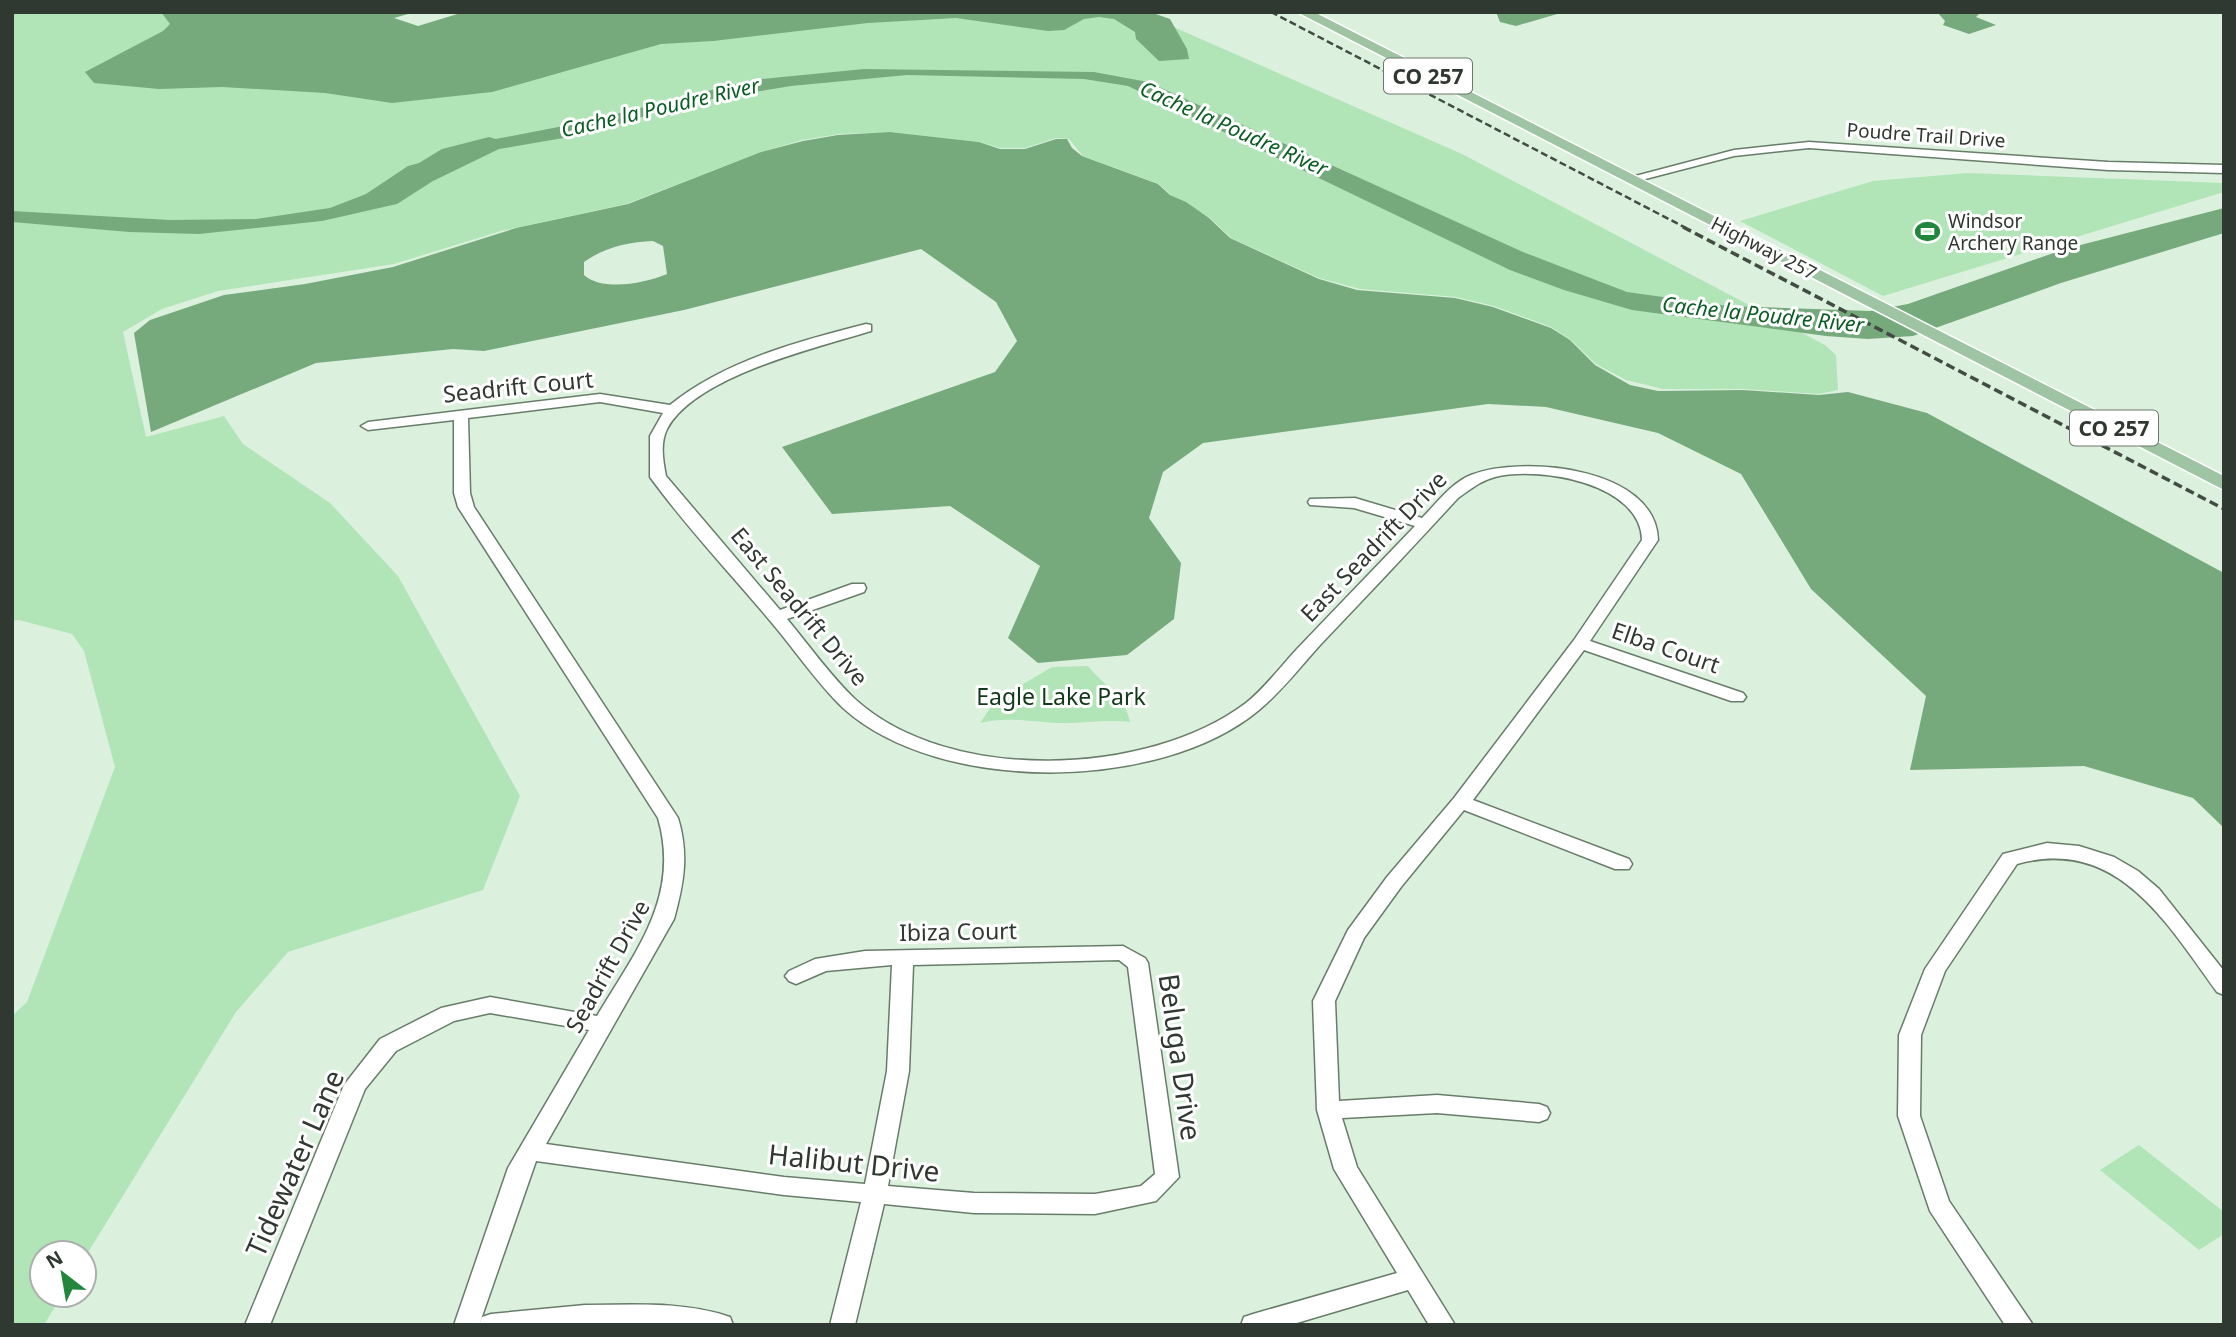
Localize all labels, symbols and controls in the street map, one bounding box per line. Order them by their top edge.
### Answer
road number: CO 257 [1384,58,1472,94]
water label: Cache la Poudre River [558,70,763,143]
water label: Cache la Poudre River [1136,74,1334,183]
street label: Poudre Trail Drive [1846,116,2006,154]
place label: Windsor Archery Range [1948,208,2078,256]
street label: Highway 257 [1707,210,1821,286]
sports icon: Windsor Archery Range [1914,218,1942,246]
water label: Cache la Poudre River [1661,289,1867,339]
street label: Seadrift Court [441,362,595,410]
road number: CO 257 [2070,410,2158,446]
street label: East Seadrift Drive [1293,464,1453,628]
street label: East Seadrift Drive [724,520,876,692]
street label: Elba Court [1608,614,1724,680]
park label: Eagle Lake Park [976,680,1146,712]
street label: Seadrift Drive [557,894,657,1038]
street label: Ibiza Court [899,914,1017,948]
street label: Beluga Drive [1150,971,1212,1143]
street label: Tidewater Lane [236,1063,352,1263]
street label: Halibut Drive [766,1134,942,1190]
north arrow [28,1239,98,1309]
text: N [41,1244,68,1275]

